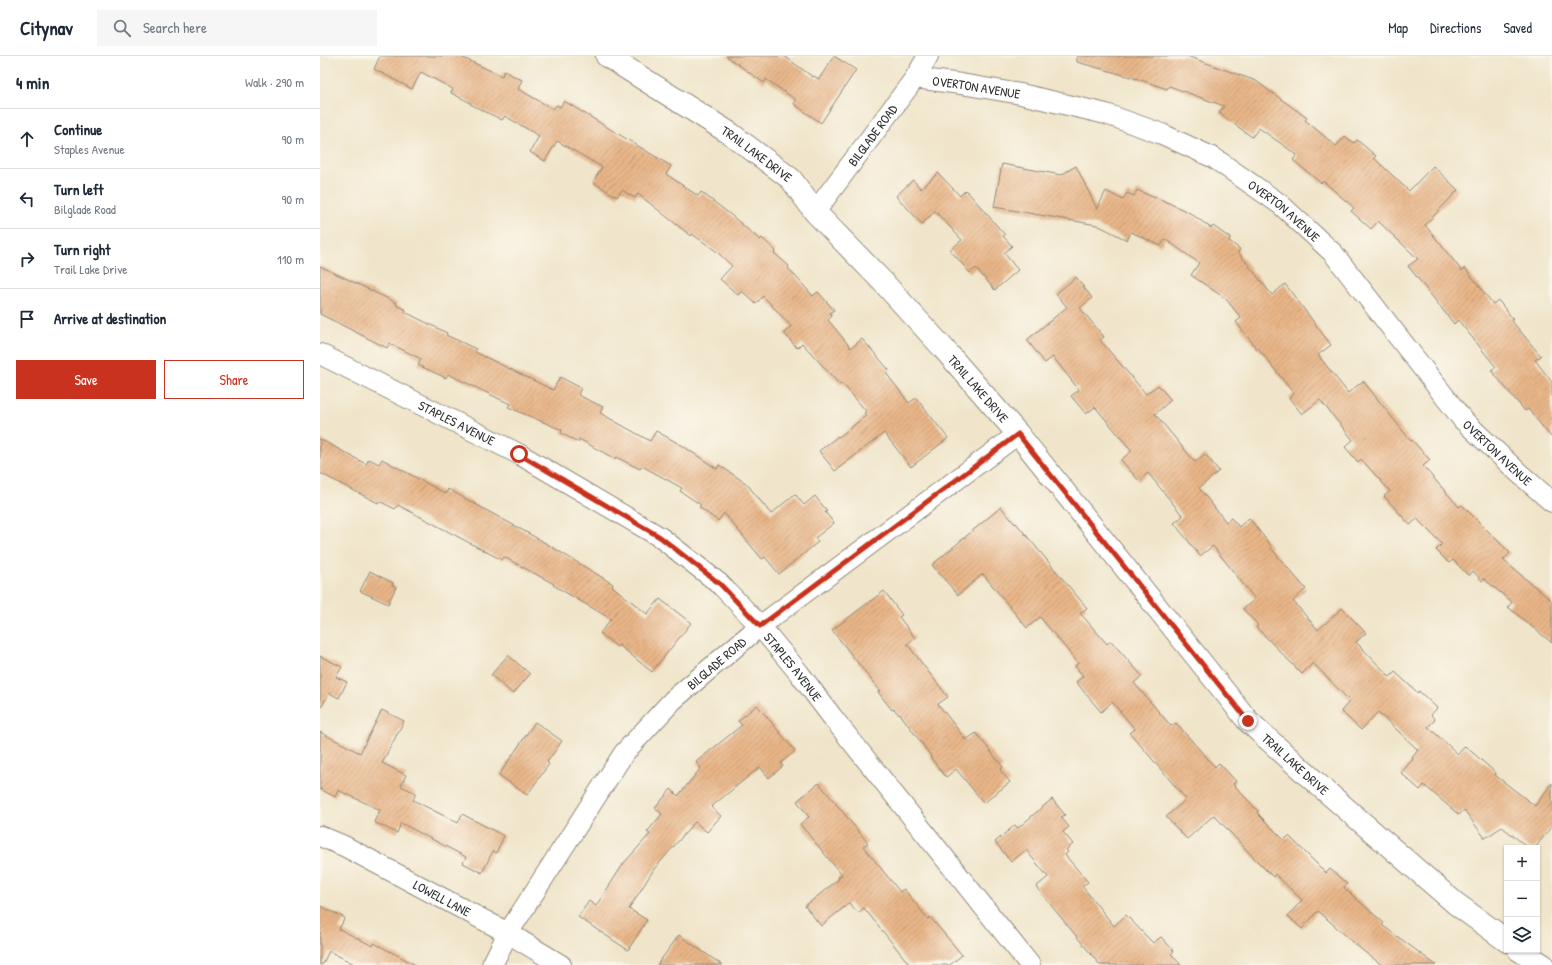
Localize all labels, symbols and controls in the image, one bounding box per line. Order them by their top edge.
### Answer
search box [97,10,377,46]
text: Citynav [20,15,73,41]
icon: search [111,17,133,39]
text: Search here [143,17,207,38]
text: Map [1388,18,1408,37]
text: Directions [1430,18,1481,37]
text: Saved [1503,18,1532,37]
text: 4 min [16,71,49,94]
street label: OVERTON AVENUE [931,71,1022,103]
text: Walk · 290 m [245,73,304,91]
street label: BILGLADE ROAD [843,100,902,170]
text: Continue [54,119,102,140]
street label: TRAIL LAKE DRIVE [718,121,796,186]
icon: ahead [16,128,38,150]
text: 90 m [282,130,304,148]
text: Staples Avenue [54,140,125,158]
street label: OVERTON AVENUE [1244,175,1324,246]
text: Turn left [54,179,104,200]
icon: left [16,188,38,210]
text: 90 m [282,190,304,208]
text: Bilglade Road [54,200,116,218]
text: Turn right [54,239,110,260]
icon: right [16,248,38,270]
text: 110 m [277,250,304,268]
text: Trail Lake Drive [54,260,128,278]
icon: arrive [16,308,38,330]
text: Arrive at destination [54,308,166,329]
street label: TRAIL LAKE DRIVE [944,351,1013,426]
button: Save [16,360,156,399]
button: Share [164,360,304,399]
street label: STAPLES AVENUE [415,396,498,450]
street label: OVERTON AVENUE [1459,416,1536,490]
route start [510,445,528,463]
street label: STAPLES AVENUE [760,628,826,705]
street label: BILGLADE ROAD [683,632,750,694]
route end [1239,712,1257,730]
street label: TRAIL LAKE DRIVE [1258,729,1333,799]
map controls [1504,845,1540,953]
button: + [1504,845,1540,881]
street label: LOWELL LANE [410,875,474,921]
button: − [1504,881,1540,917]
button: layers [1504,917,1540,953]

